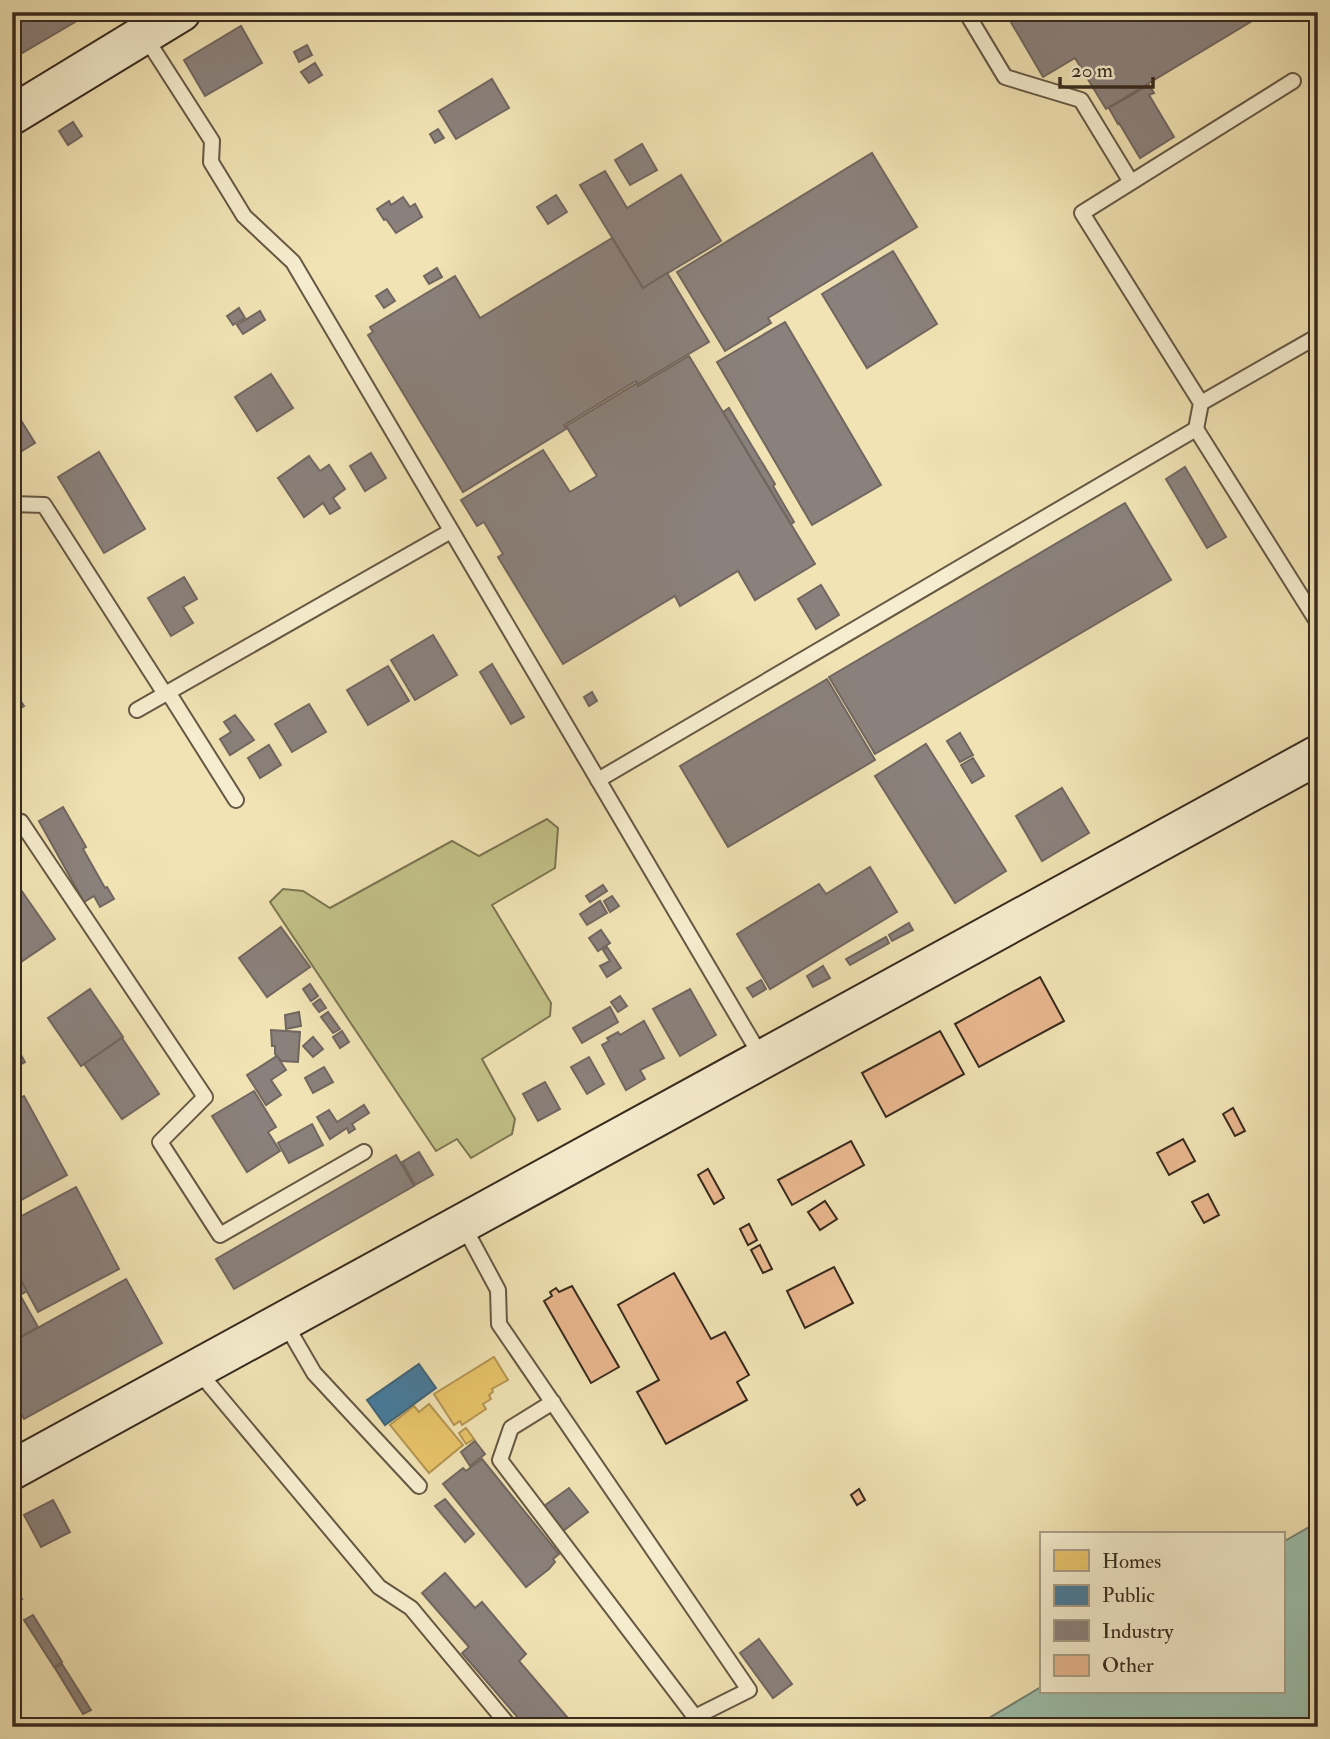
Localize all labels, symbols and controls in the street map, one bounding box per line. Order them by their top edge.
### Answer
scale bar [1060,46,1153,90]
text: 20 m [1071,57,1113,84]
legend [1040,1532,1284,1694]
text: Homes [1102,1548,1161,1575]
text: Public [1102,1582,1155,1609]
text: Industry [1102,1618,1174,1645]
text: Other [1102,1652,1154,1679]

